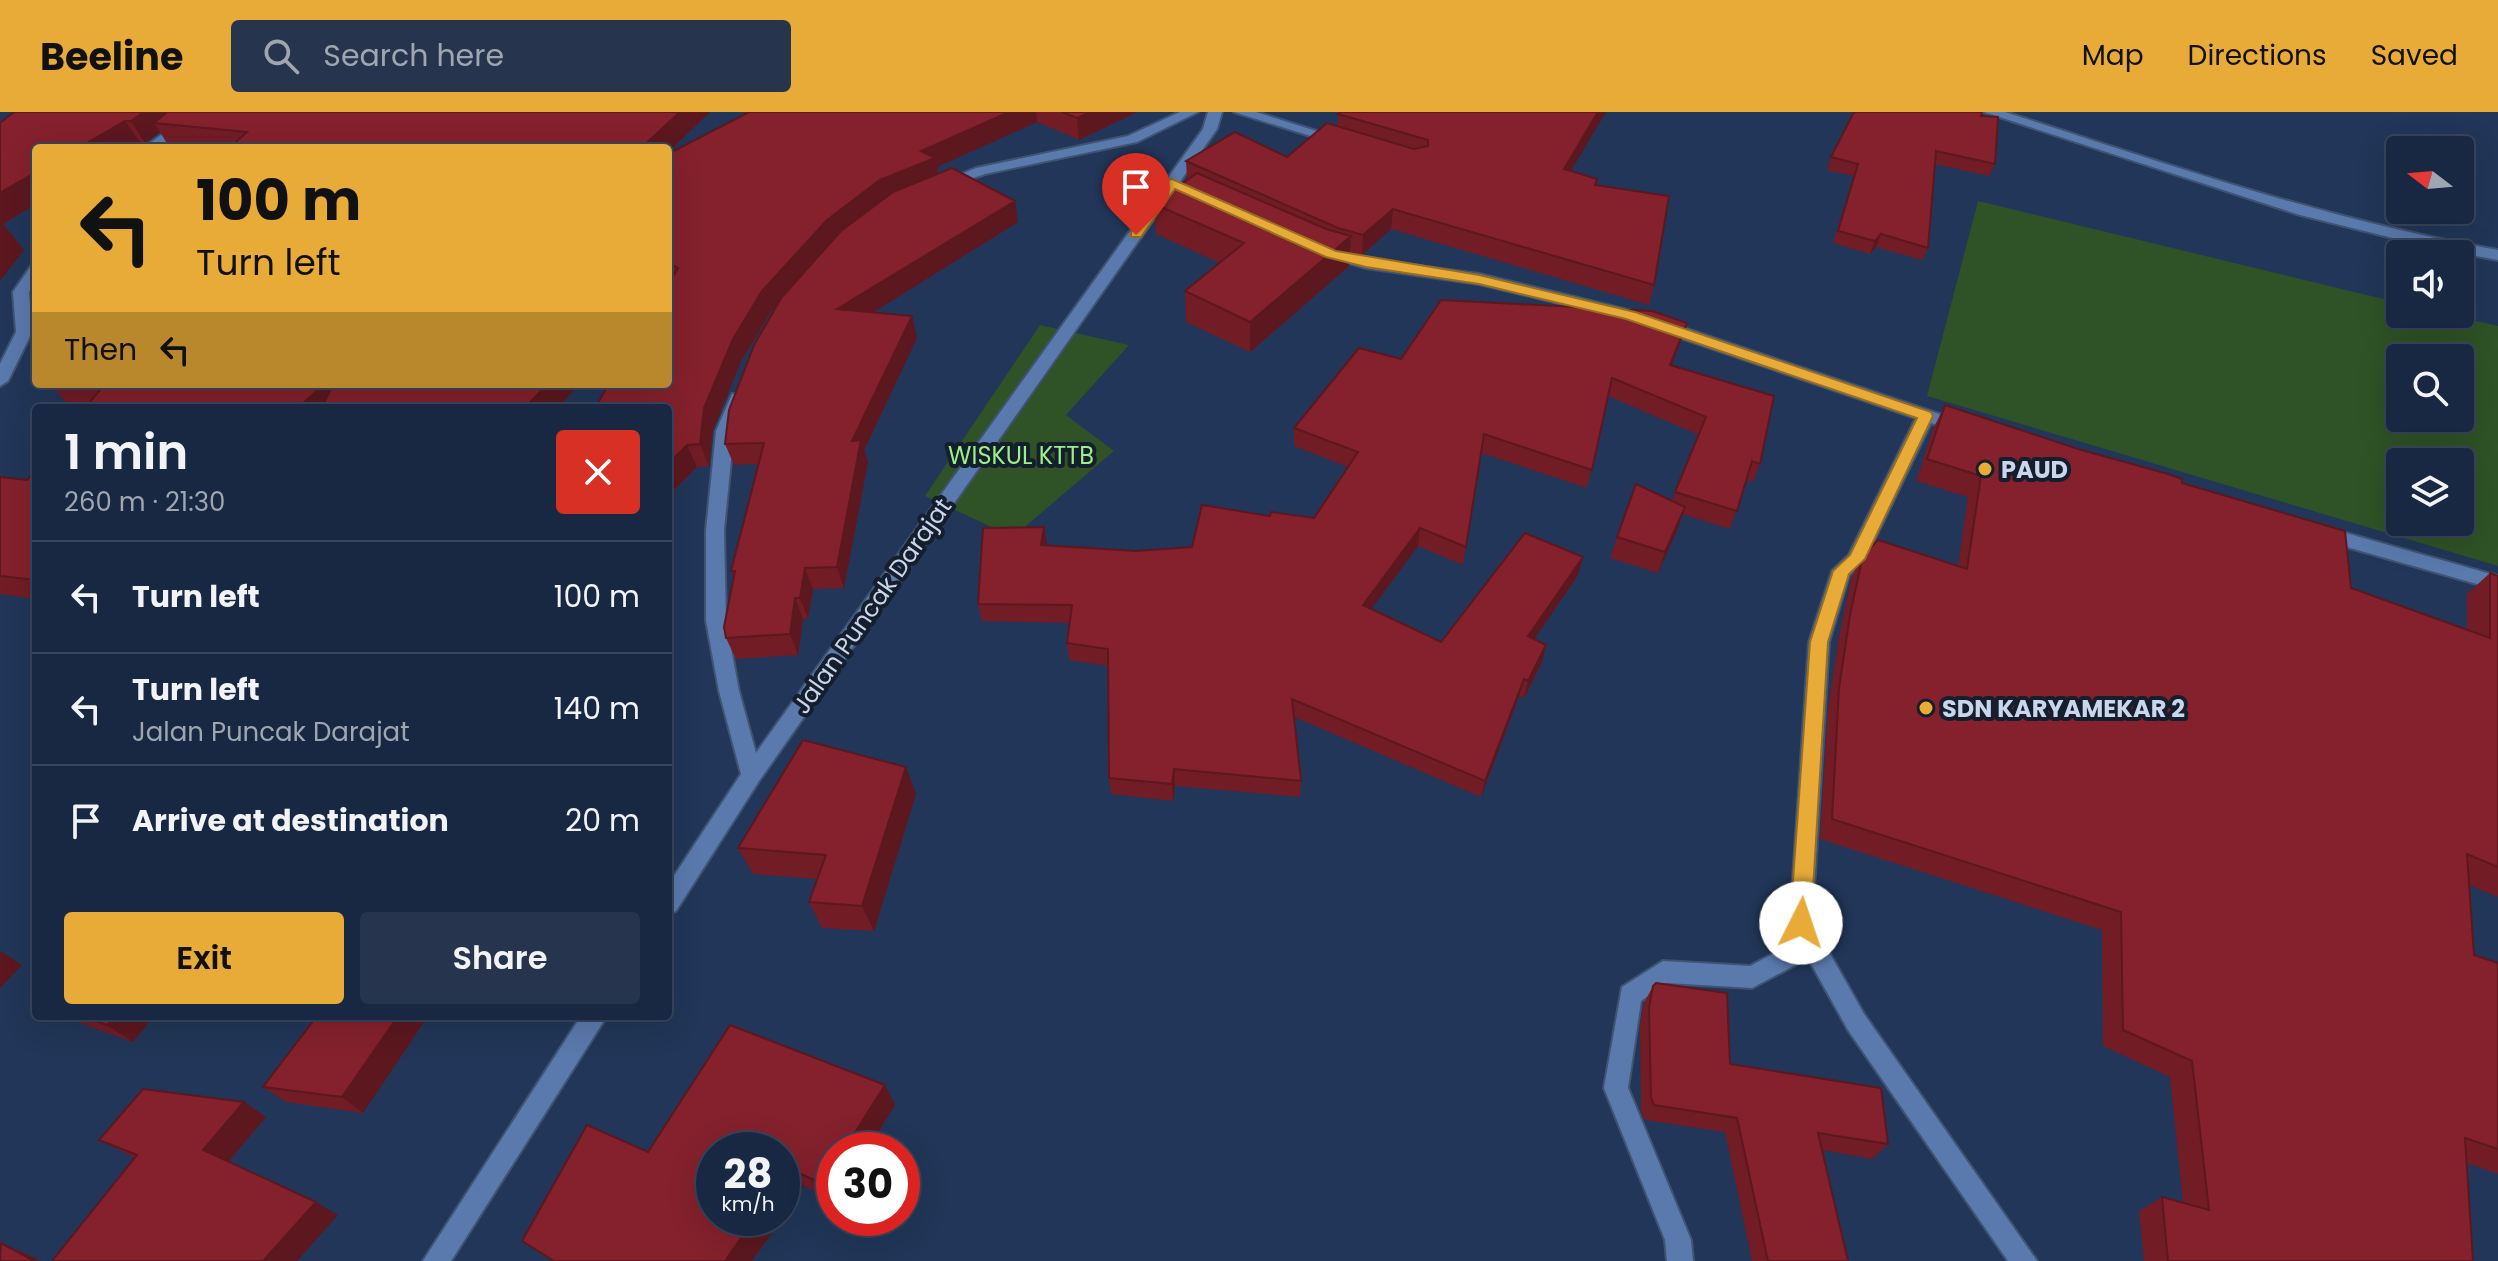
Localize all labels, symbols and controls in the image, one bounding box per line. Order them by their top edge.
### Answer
search box [231,20,791,92]
text: Beeline [40,30,183,83]
icon: search [259,34,303,78]
text: Search here [323,34,504,77]
text: Map [2082,36,2144,75]
text: Directions [2188,36,2327,75]
text: Saved [2371,36,2458,75]
north arrow [2386,136,2474,224]
map controls [2386,136,2474,536]
pin [1102,153,1170,235]
text: 100 m [196,161,361,240]
icon: arrive [1114,165,1158,209]
icon: left [64,176,168,280]
text: Turn left [196,237,341,288]
button: sound [2386,240,2474,328]
text: Then [64,328,137,371]
icon: left [153,328,197,372]
button: search [2386,344,2474,432]
text: 1 min [64,419,188,486]
button: close [556,430,640,514]
park label: WISKUL KTTB [948,439,1094,472]
button: layers [2386,448,2474,536]
place label: PAUD [2001,453,2068,486]
marker: PAUD [1976,460,1994,478]
text: 260 m · 21:30 [64,484,225,520]
street label: Jalan Puncak Darajat [785,492,959,720]
icon: left [64,575,108,619]
text: Turn left [132,575,260,618]
text: 100 m [554,575,640,618]
text: Turn left [132,668,260,711]
icon: left [64,687,108,731]
text: 140 m [554,687,640,730]
place label: SDN KARYAMEKAR 2 [1942,692,2185,725]
marker: SDN KARYAMEKAR 2 [1917,699,1935,717]
text: Jalan Puncak Darajat [132,714,410,750]
icon: arrive [64,799,108,843]
text: Arrive at destination [132,799,449,842]
text: 20 m [565,799,640,842]
position arrow [1759,881,1843,965]
button: Exit [64,912,344,1004]
button: Share [360,912,640,1004]
speed limit sign: 30 [816,1132,920,1236]
text: 28 [724,1146,772,1202]
text: km/h [721,1190,775,1218]

